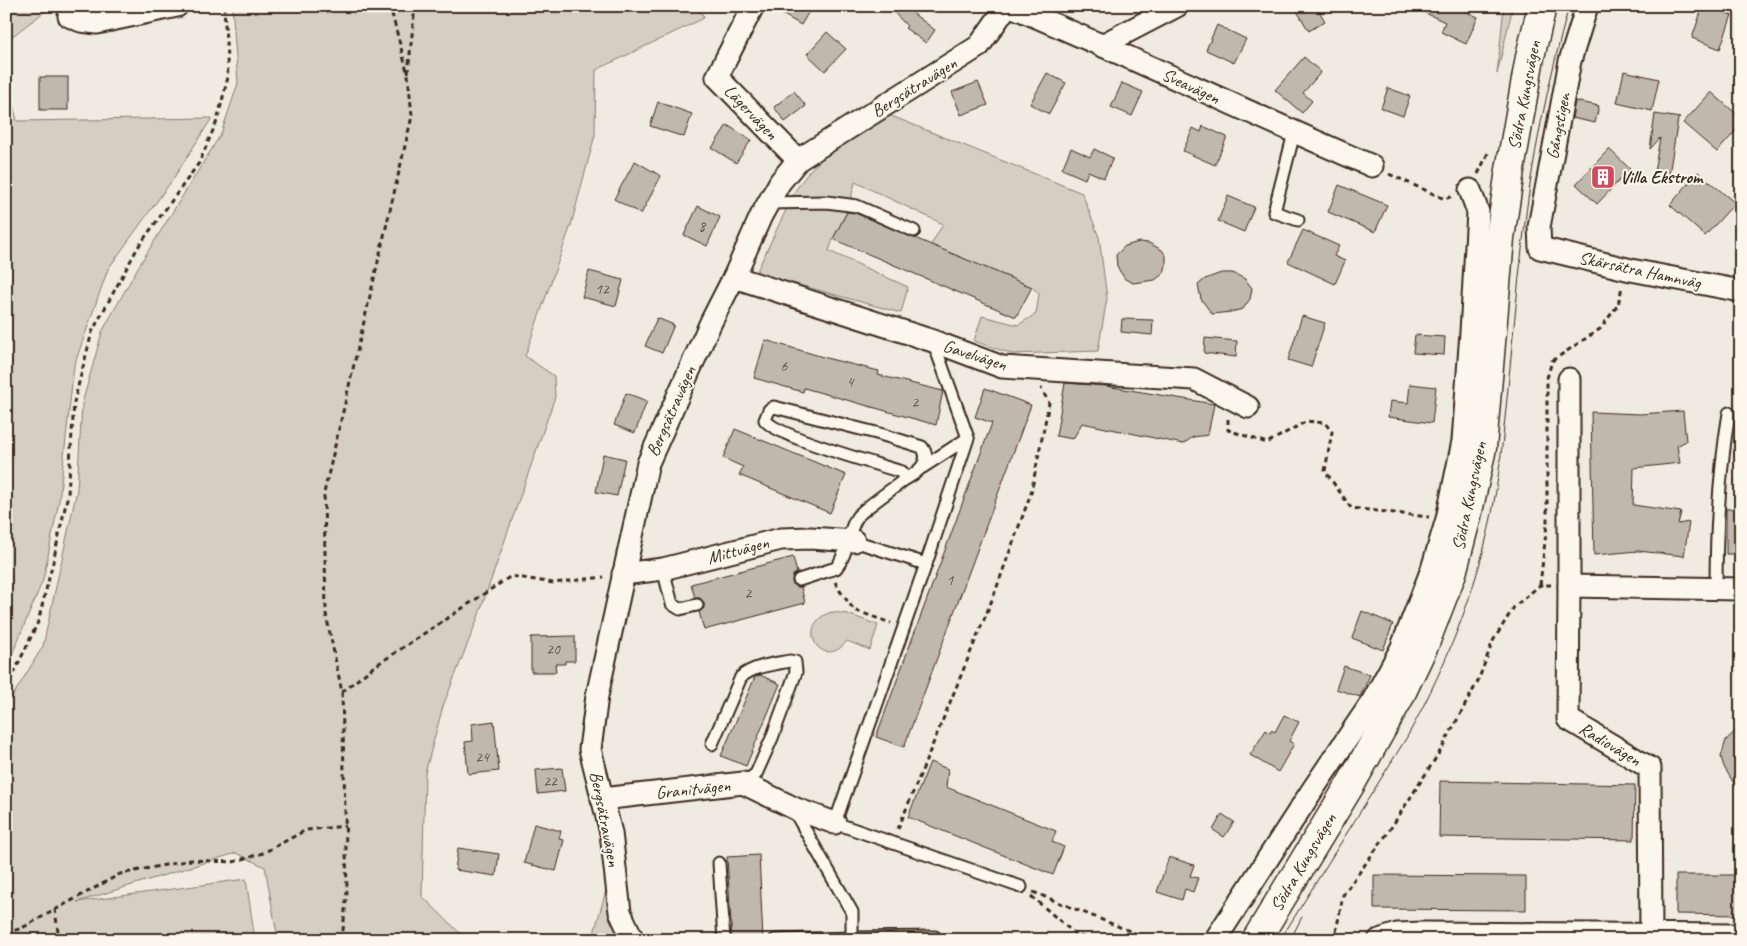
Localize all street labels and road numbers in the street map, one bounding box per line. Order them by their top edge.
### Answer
street label: Södra Kungsvägen [1503,38,1546,151]
street label: Bergsätravägen [867,52,962,122]
street label: Sveavägen [1159,63,1224,109]
street label: Lägervägen [719,80,783,145]
street label: Gångstigen [1541,90,1575,161]
street label: Skärsätra Hamnväg [1577,246,1705,294]
street label: Gavelvägen [941,334,1010,376]
street label: Bergsätravägen [641,362,701,460]
street label: Södra Kungsvägen [1447,439,1491,552]
street label: Mittvägen [705,531,772,569]
street label: Radiovägen [1575,717,1646,771]
street label: Bergsätravägen [585,770,625,869]
street label: Granitvägen [655,774,732,804]
street label: Södra Kungsvägen [1265,808,1341,915]

